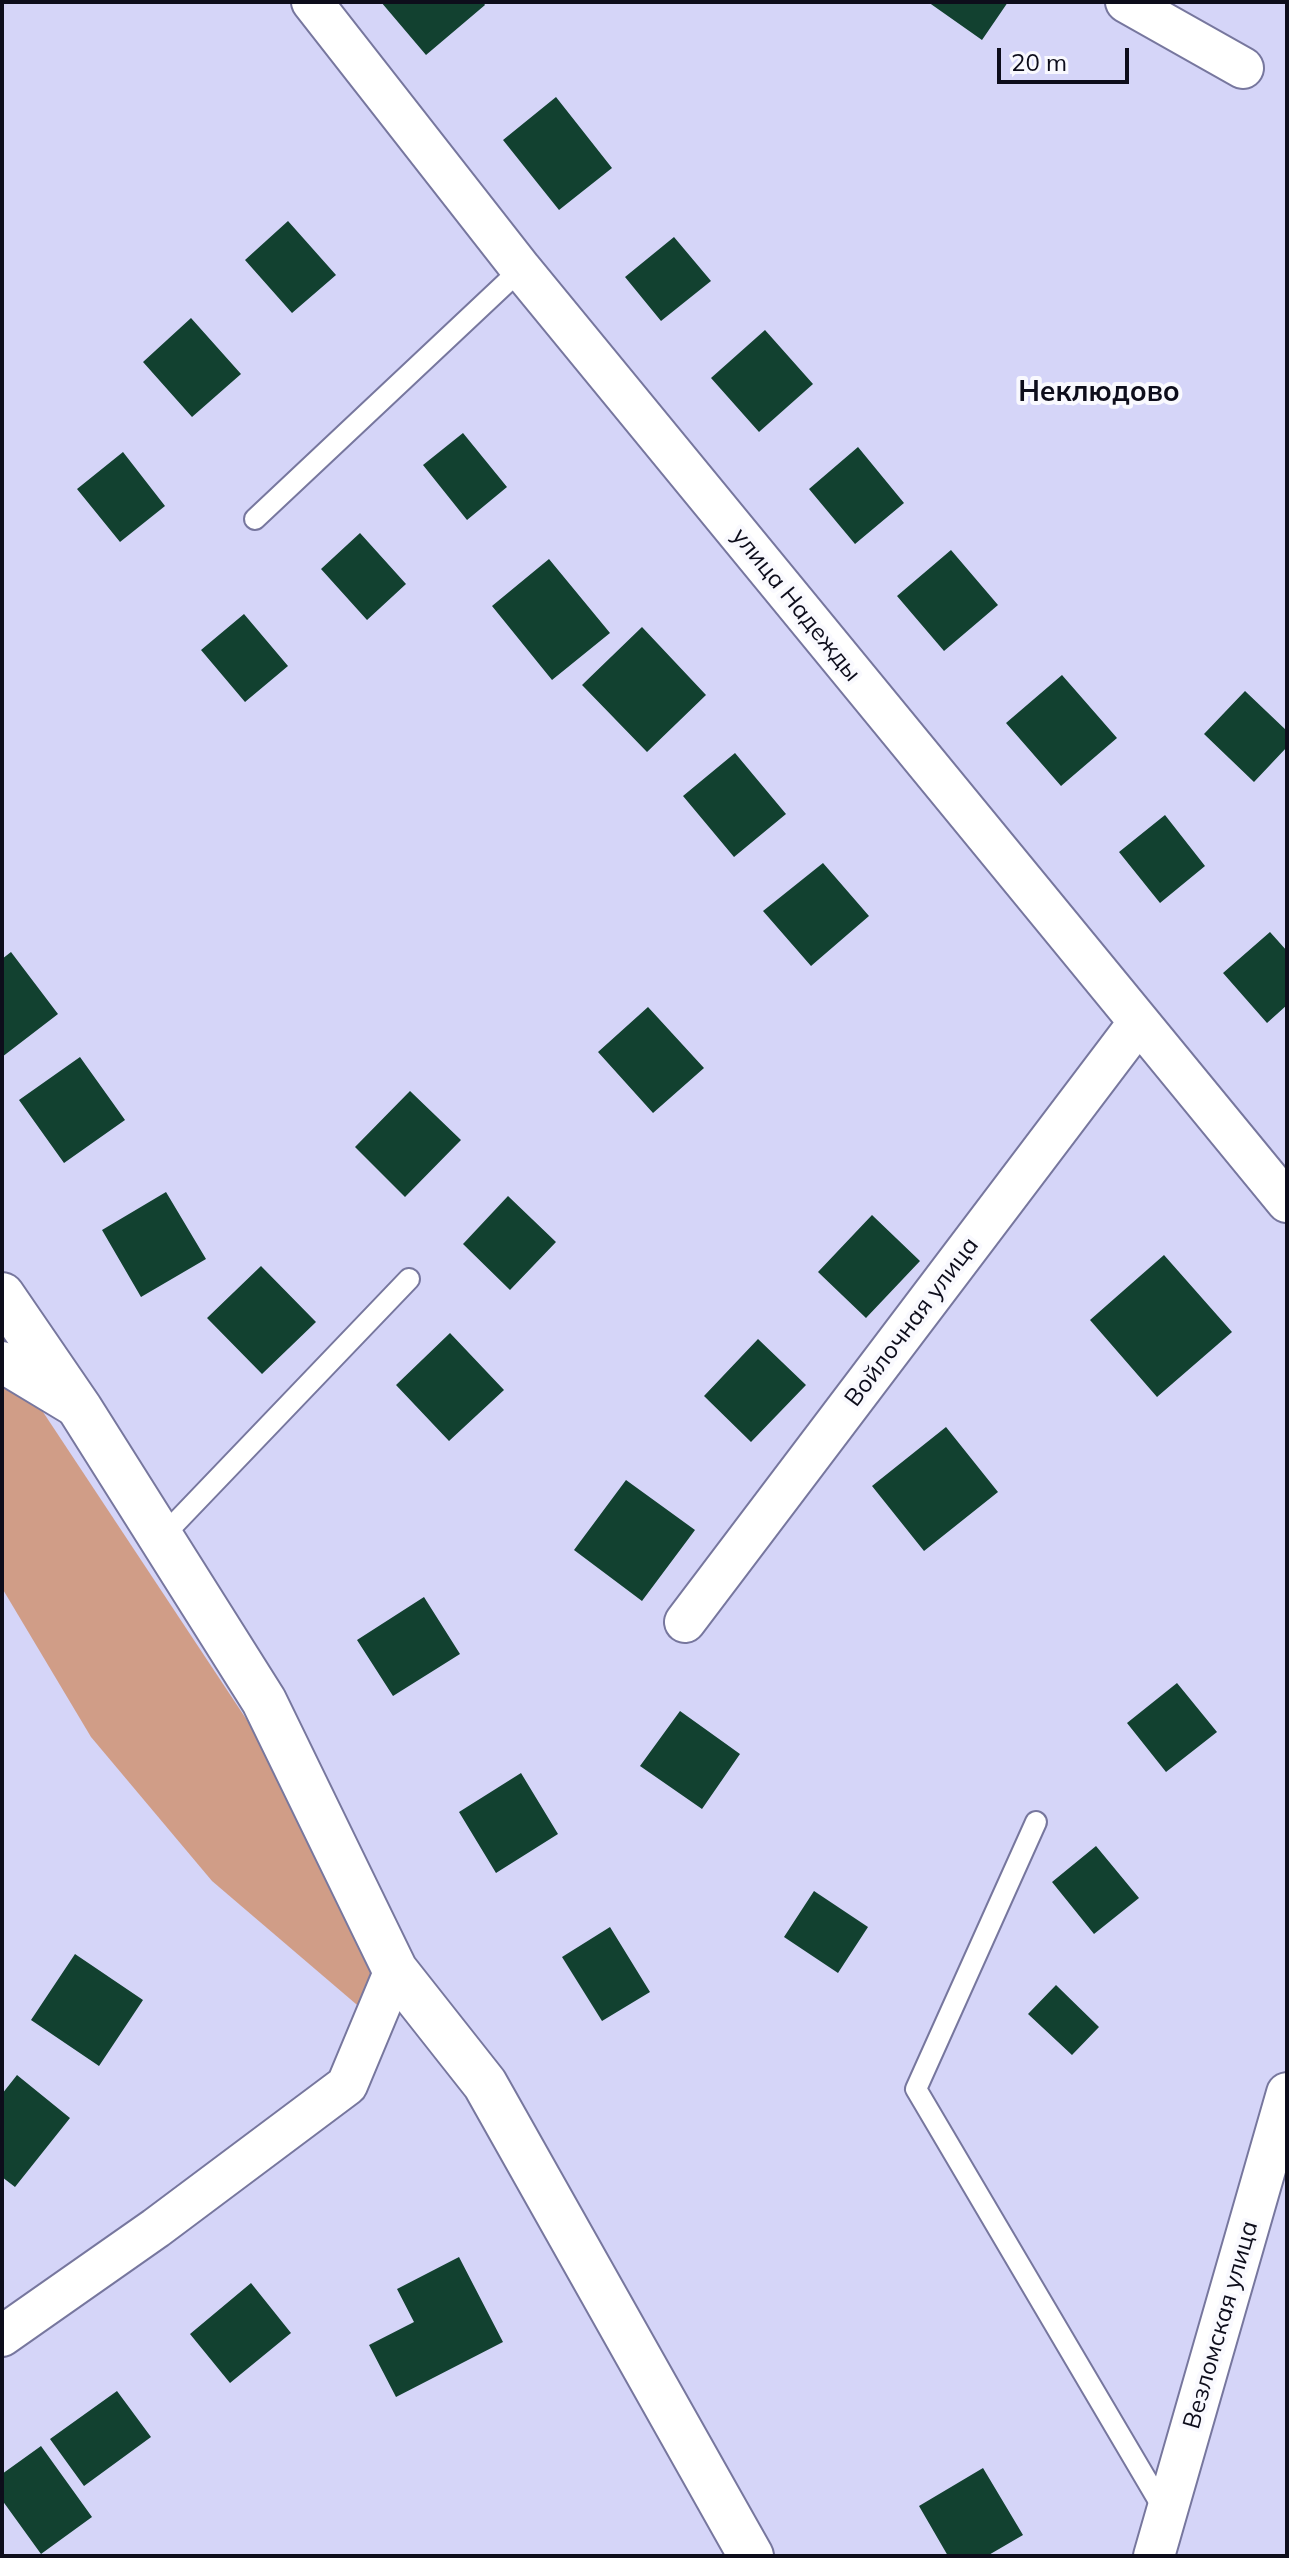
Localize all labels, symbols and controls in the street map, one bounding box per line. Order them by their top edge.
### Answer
scale bar [1001,32,1133,82]
text: 20 m [1011,47,1067,77]
district label: Неклюдово [1018,376,1180,410]
street label: улица Надежды [725,523,867,687]
street label: Войлочная улица [839,1232,985,1412]
street label: Везломская улица [1178,2218,1264,2432]

